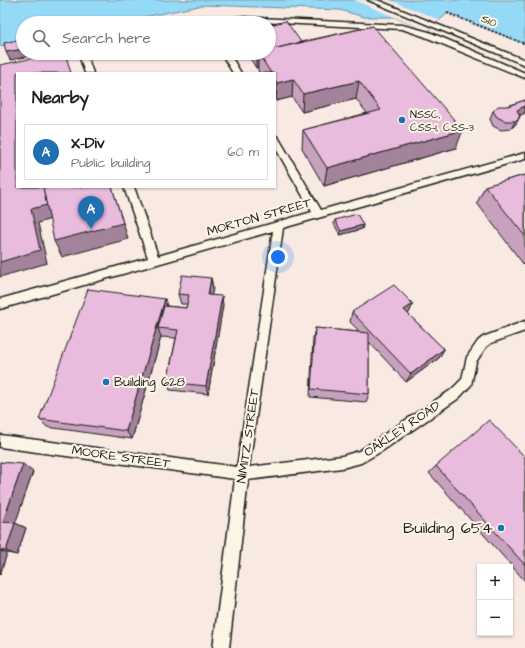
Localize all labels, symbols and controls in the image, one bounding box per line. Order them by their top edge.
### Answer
street label: S10 [479,11,499,31]
search box [16,16,276,60]
icon: search [30,27,52,49]
text: Search here [62,28,151,49]
text: Nearby [32,86,89,110]
place label: NSSC, CSS-1, CSS-3 [410,107,474,135]
marker: NSSC, CSS-1, CSS-3 [397,115,407,125]
text: X-Div [71,133,104,154]
text: A [42,143,50,161]
text: 60 m [227,143,259,161]
text: Public building [71,154,150,172]
street label: MORTON STREET [205,193,314,241]
pin: A [78,196,104,229]
your location [268,247,288,267]
place label: Building 628 [114,373,185,392]
marker: Building 628 [101,377,111,387]
street label: NIMITZ STREET [232,387,264,485]
street label: OAKLEY ROAD [360,396,444,461]
street label: MOORE STREET [70,441,172,473]
place label: Building 654 [403,517,493,540]
marker: Building 654 [496,523,506,533]
map controls [477,564,513,636]
button: + [477,564,513,600]
button: − [477,600,513,636]

